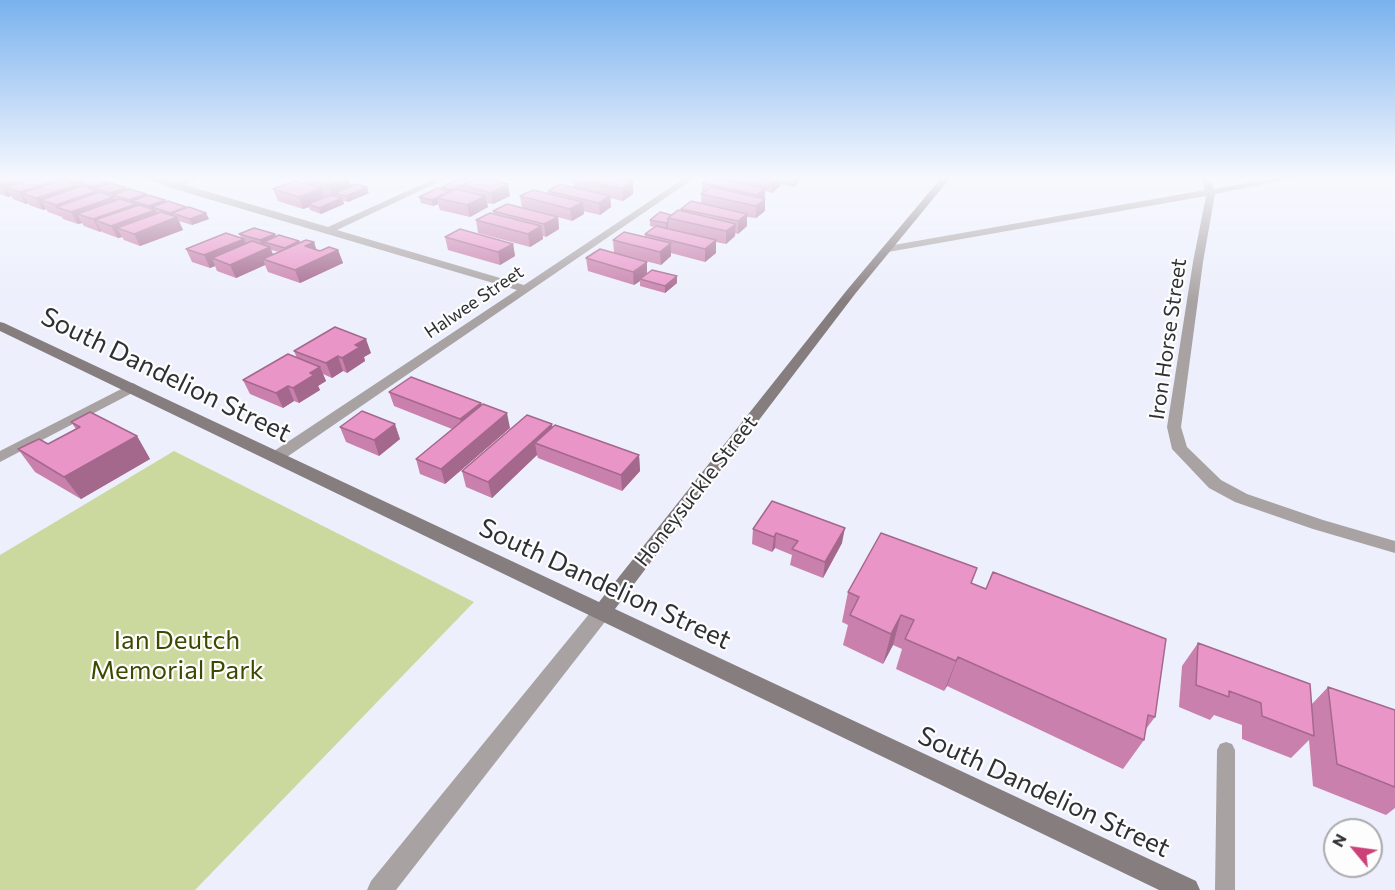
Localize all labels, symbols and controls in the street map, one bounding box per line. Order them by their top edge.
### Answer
street label: Iron Horse Street [1144,257,1192,421]
street label: Halwee Street [420,261,528,343]
street label: South Dandelion Street [36,301,296,449]
street label: Honeysuckle Street [629,410,763,572]
street label: South Dandelion Street [474,512,736,656]
park label: Ian Deutch Memorial Park [90,624,264,686]
street label: South Dandelion Street [913,720,1175,864]
north arrow [1323,818,1383,878]
text: N [1327,830,1350,850]

